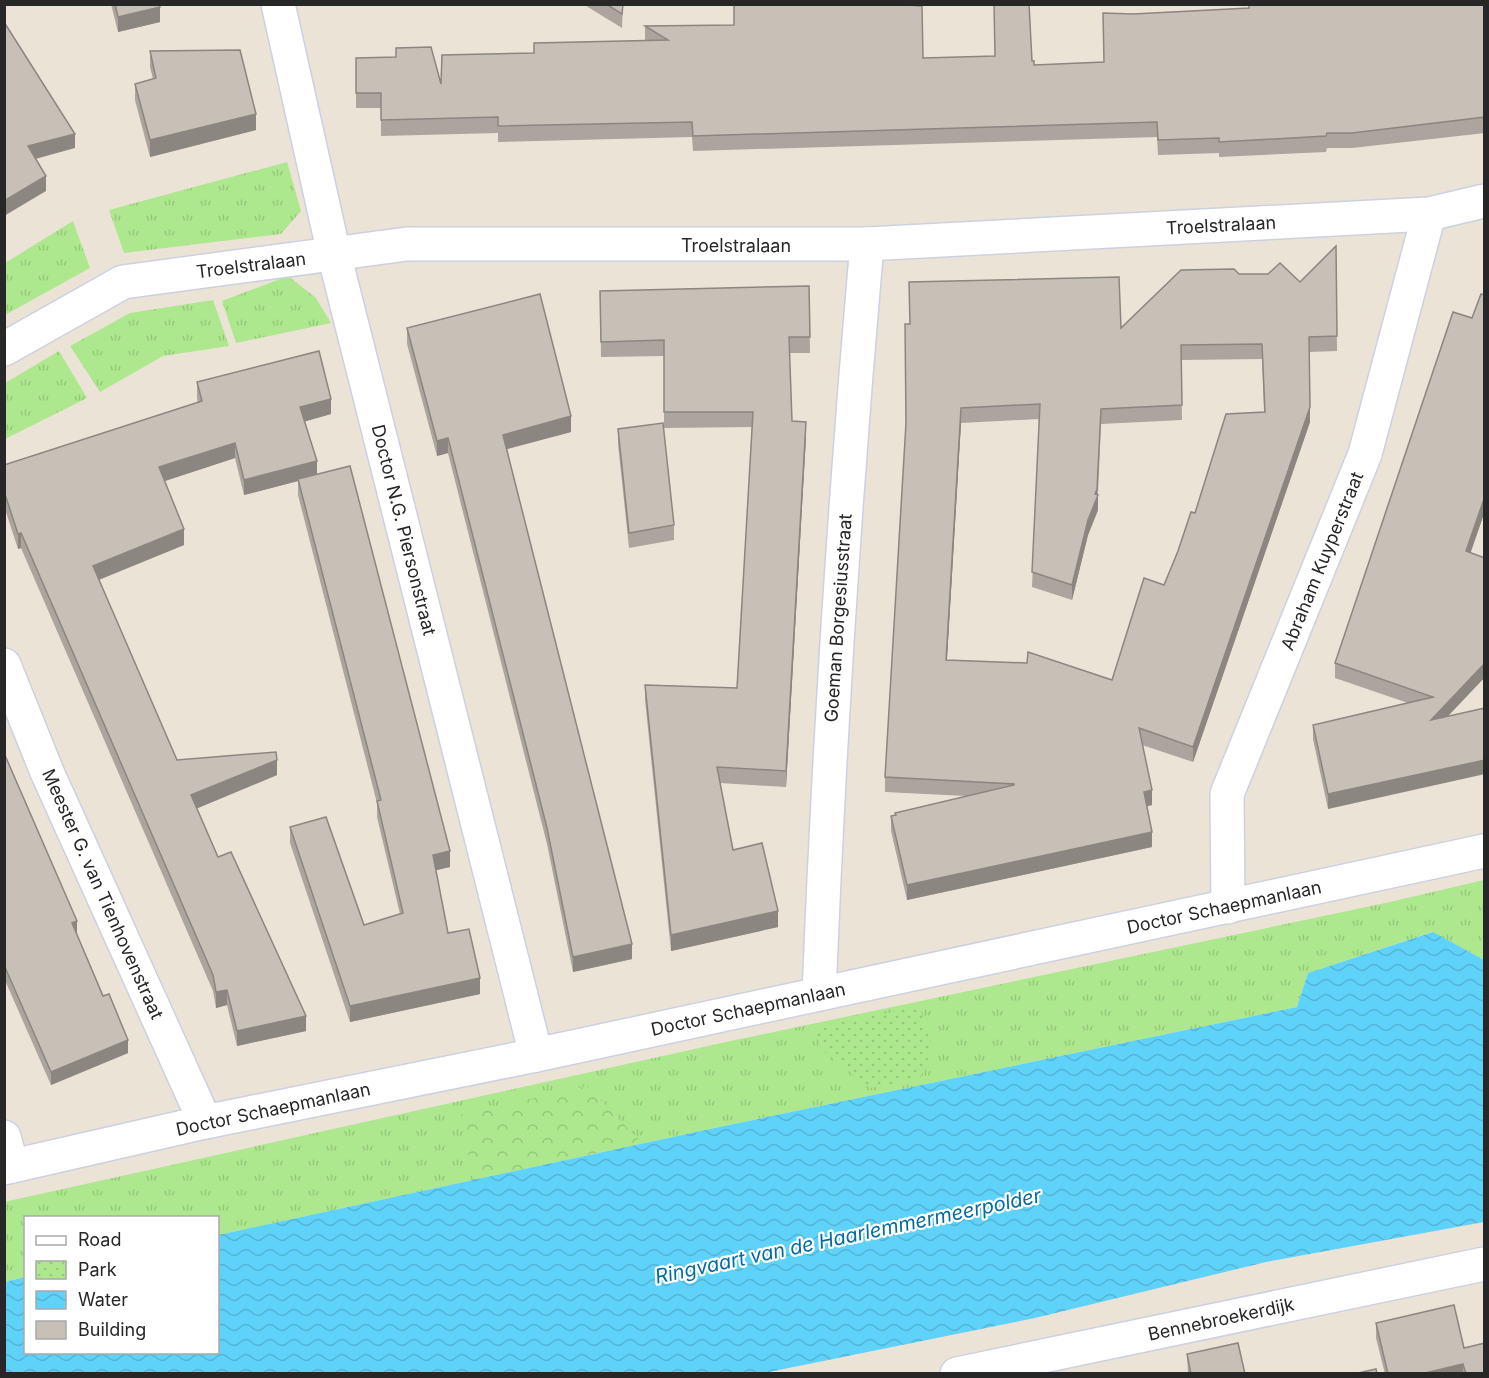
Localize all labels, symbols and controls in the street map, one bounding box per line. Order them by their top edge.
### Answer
street label: Troelstralaan [1165,212,1277,238]
street label: Troelstralaan [681,235,791,256]
street label: Troelstralaan [195,248,307,282]
street label: Doctor N.G. Piersonstraat [368,422,440,638]
street label: Abraham Kuyperstraat [1277,469,1367,653]
street label: Goeman Borgesiusstraat [820,513,856,723]
street label: Meester G. van Tienhovenstraat [38,766,168,1022]
street label: Doctor Schaepmanlaan [1125,876,1323,938]
street label: Doctor Schaepmanlaan [649,978,847,1040]
street label: Doctor Schaepmanlaan [174,1078,372,1140]
water label: Ringvaart van de Haarlemmermeerpolder [653,1183,1044,1289]
legend [24,1216,219,1354]
text: Road [78,1229,121,1250]
text: Park [78,1259,117,1280]
text: Water [78,1289,128,1310]
street label: Bennebroekerdijk [1146,1293,1296,1345]
text: Building [78,1319,146,1340]

